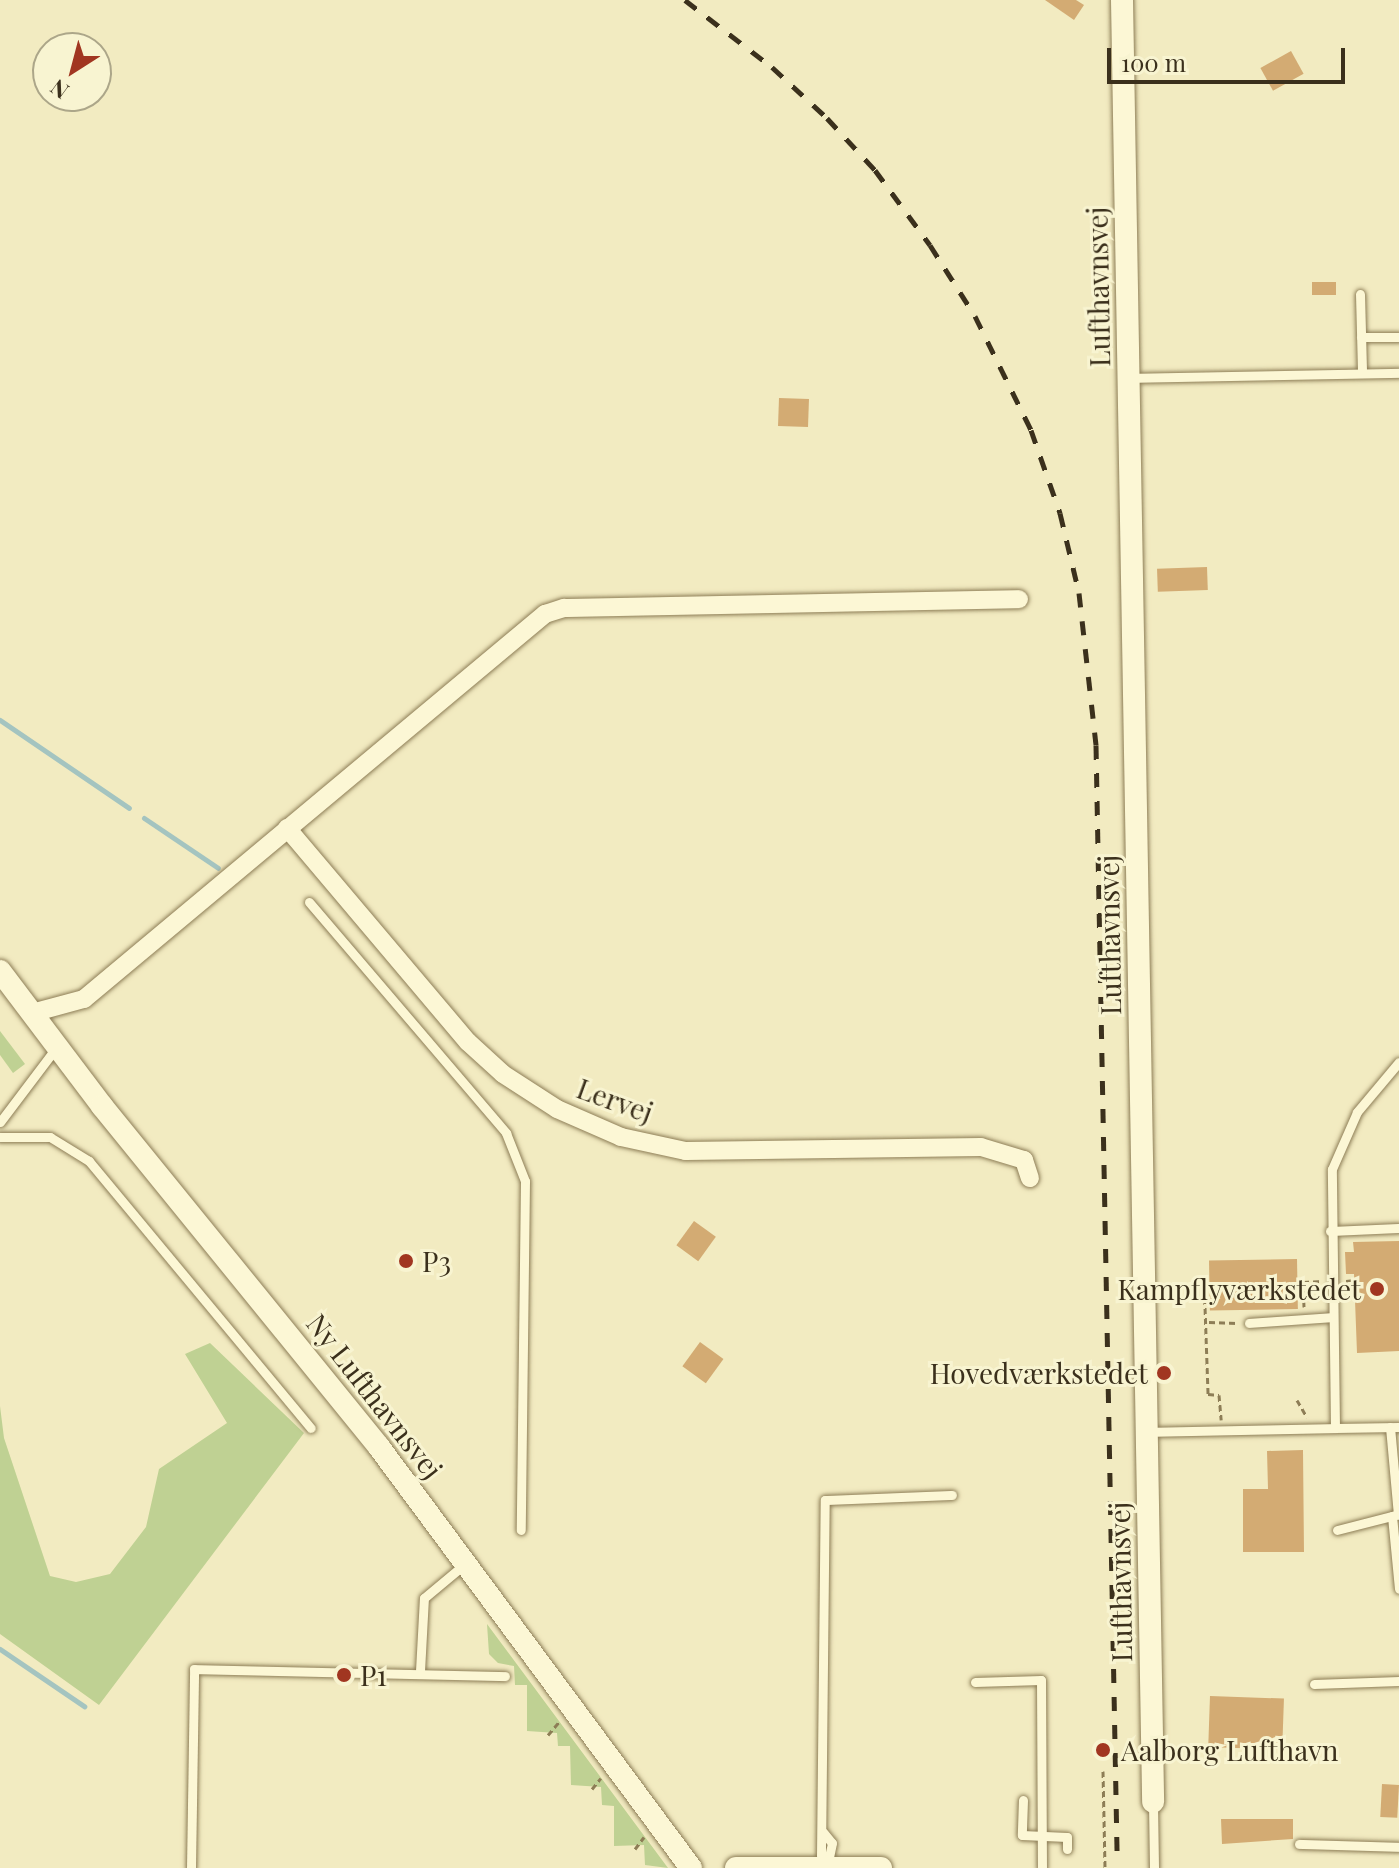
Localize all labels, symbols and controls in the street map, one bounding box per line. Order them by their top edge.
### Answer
north arrow [32,32,112,112]
scale bar [1111,32,1349,82]
text: 100 m [1121,46,1186,78]
text: N [44,73,74,107]
street label: Lufthavnsvej [1080,207,1116,367]
street label: Lufthavnsvej [1091,855,1127,1015]
street label: Lervej [573,1071,657,1129]
place label: P3 [422,1244,451,1278]
marker: P3 [397,1252,415,1270]
place label: Kampflyværkstedet [1117,1272,1361,1306]
marker: Kampflyværkstedet [1368,1280,1386,1298]
street label: Ny Lufthavnsvej [300,1307,450,1485]
place label: Hovedværkstedet [930,1356,1148,1390]
marker: Hovedværkstedet [1155,1364,1173,1382]
street label: Lufthavnsvej [1102,1502,1138,1662]
place label: P1 [360,1658,387,1692]
marker: P1 [335,1666,353,1684]
place label: Aalborg Lufthavn [1121,1733,1339,1767]
marker: Aalborg Lufthavn [1092,1739,1114,1761]

